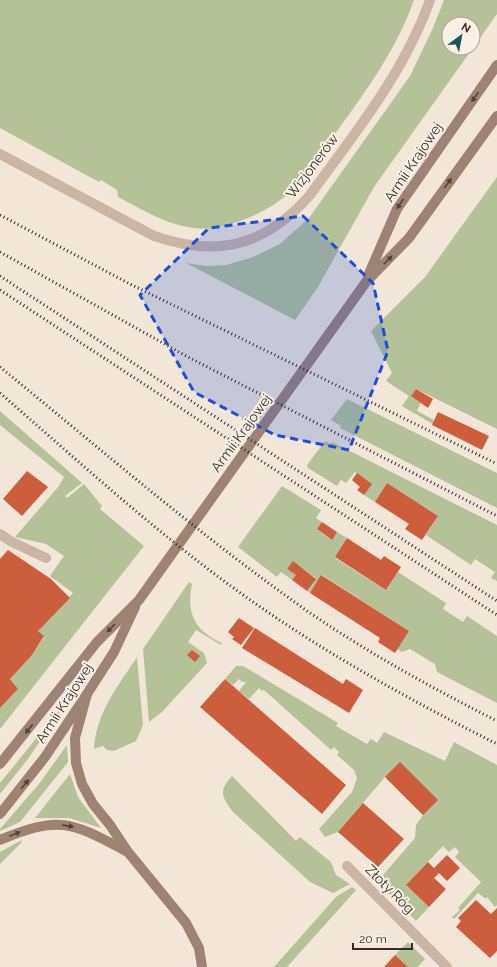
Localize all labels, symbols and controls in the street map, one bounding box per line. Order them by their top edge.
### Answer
north arrow [441,16,481,56]
text: N [459,20,473,36]
one-way arrow [471,92,479,103]
street label: Armii Krajowej [381,119,445,205]
street label: Wizjonerów [283,130,342,201]
one-way arrow [444,178,453,189]
one-way arrow [396,199,404,209]
one-way arrow [383,255,392,265]
street label: Armii Krajowej [207,391,275,475]
one-way arrow [106,623,116,633]
street label: Armii Krajowej [32,660,96,746]
one-way arrow [25,723,33,734]
one-way arrow [20,778,29,789]
one-way arrow [62,823,74,829]
one-way arrow [9,830,21,836]
street label: Złoty Róg [362,861,418,917]
scale bar [353,925,412,951]
text: 20 m [359,932,387,946]

